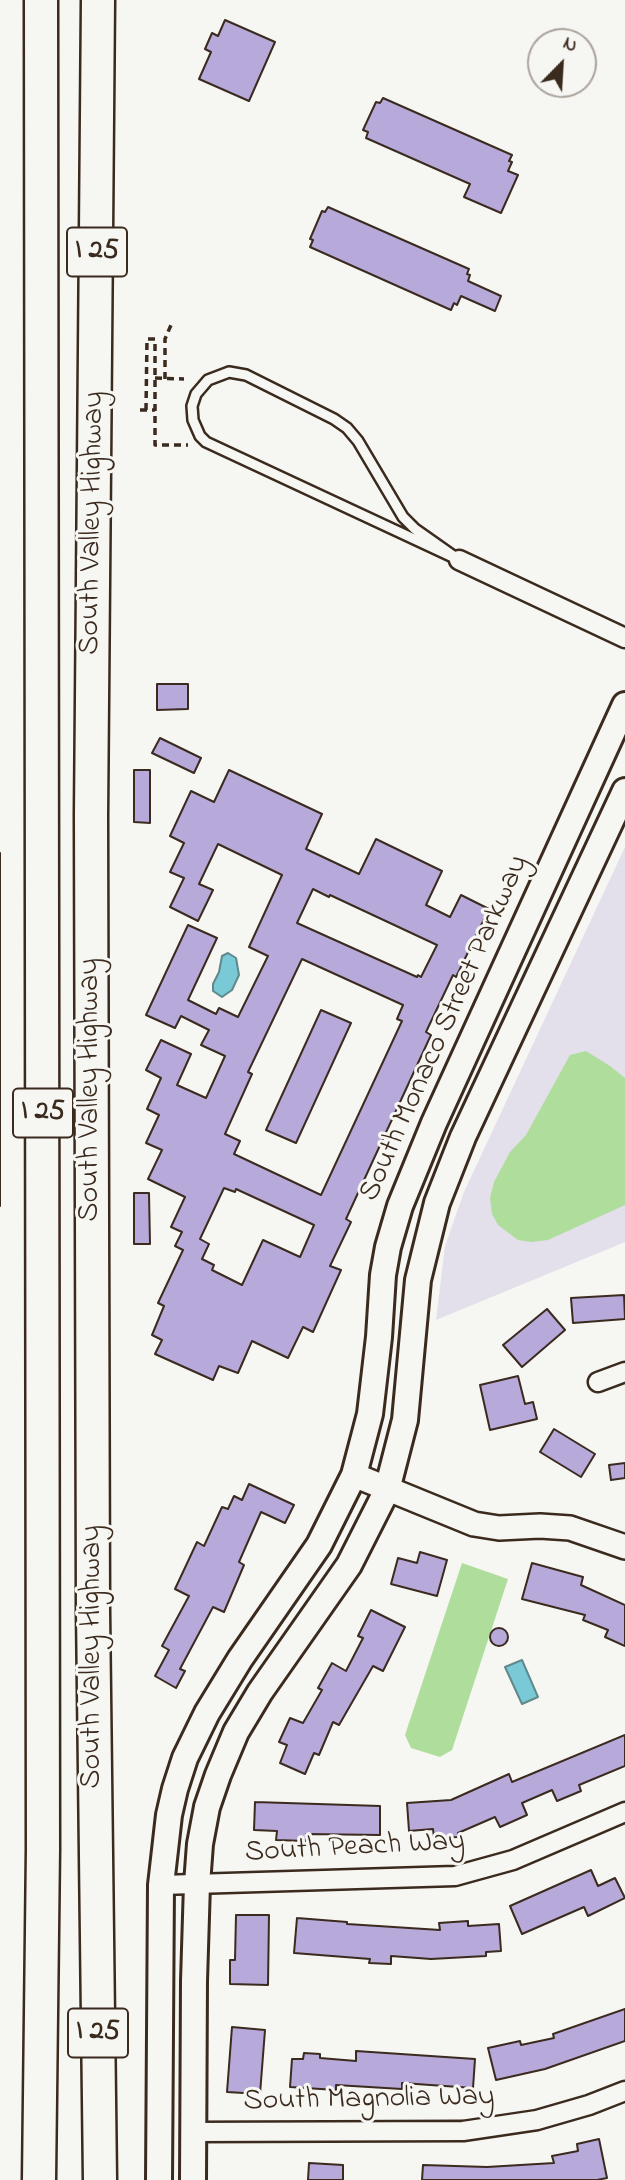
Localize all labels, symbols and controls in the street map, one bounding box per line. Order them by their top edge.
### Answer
north arrow [527,28,597,98]
text: N [559,30,581,60]
road number: I 25 [67,228,127,276]
street label: South Valley Highway [74,391,114,655]
street label: South Monaco Street Parkway [353,850,539,1208]
street label: South Valley Highway [74,958,110,1222]
road number: I 25 [13,1088,73,1138]
street label: South Valley Highway [76,1525,112,1789]
street label: South Peach Way [244,1825,466,1873]
road number: I 25 [68,2008,128,2058]
street label: South Magnolia Way [243,2081,495,2121]

